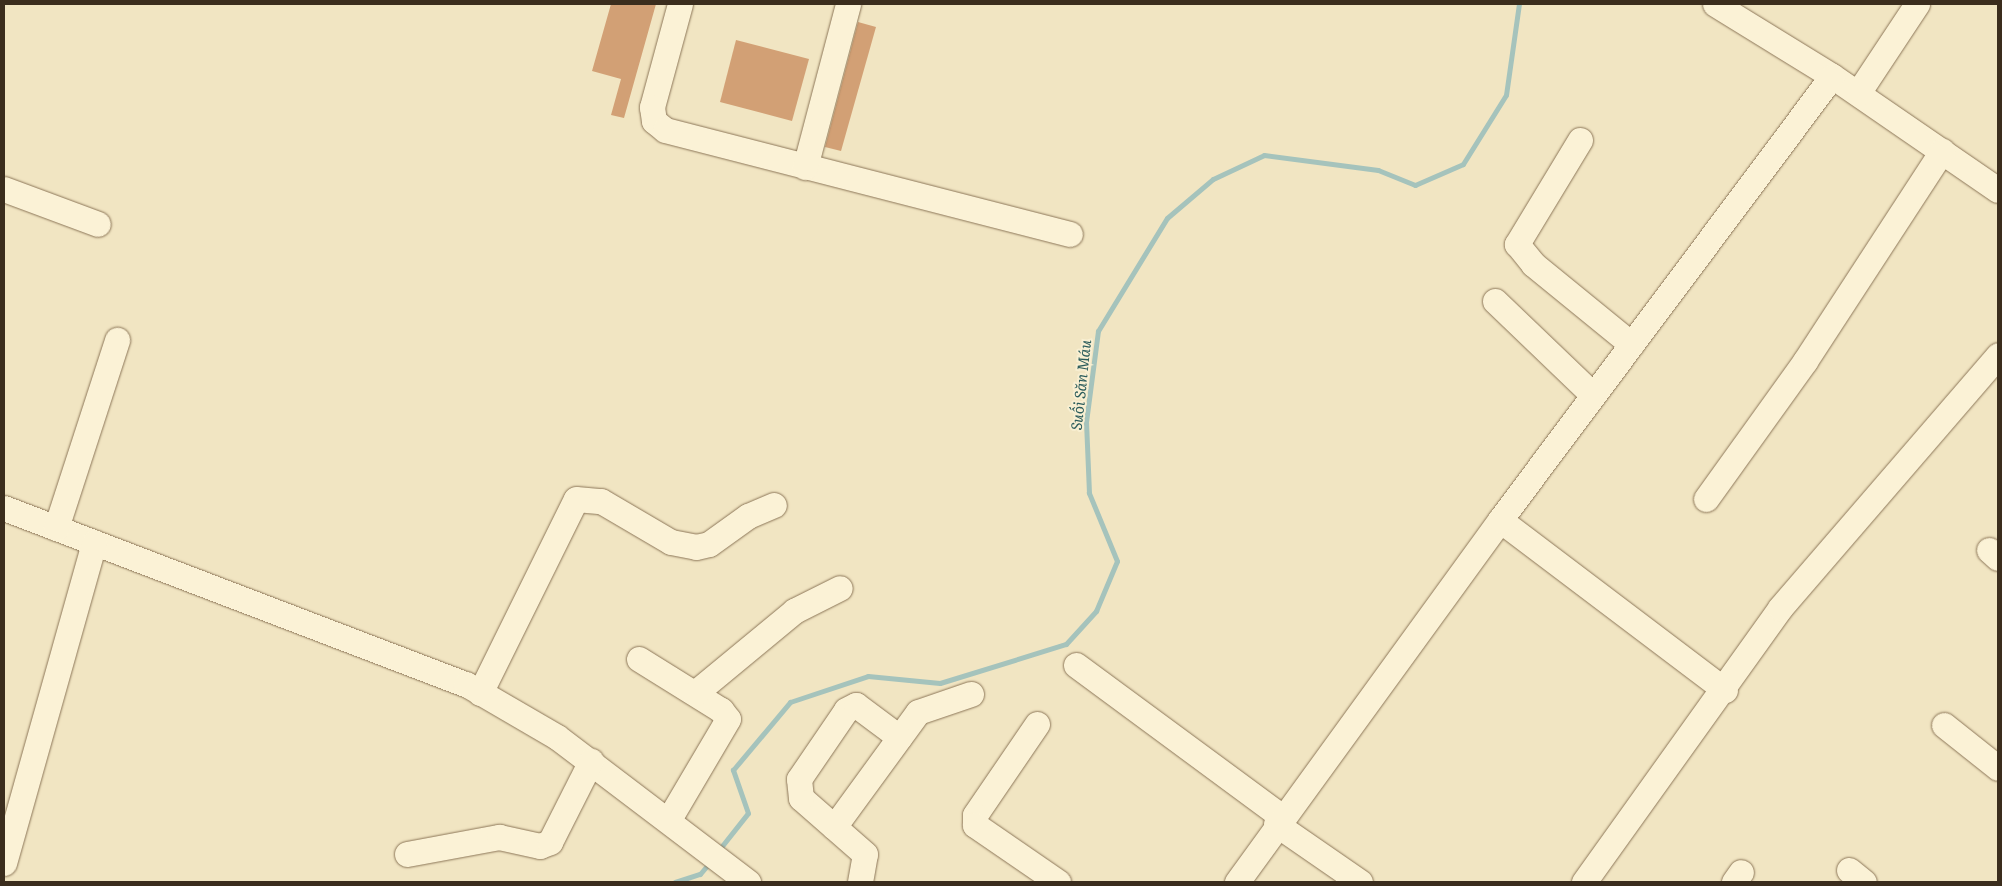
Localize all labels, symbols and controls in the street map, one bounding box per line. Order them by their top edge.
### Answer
water label: Suối Săn Máu [1066,339,1094,431]

